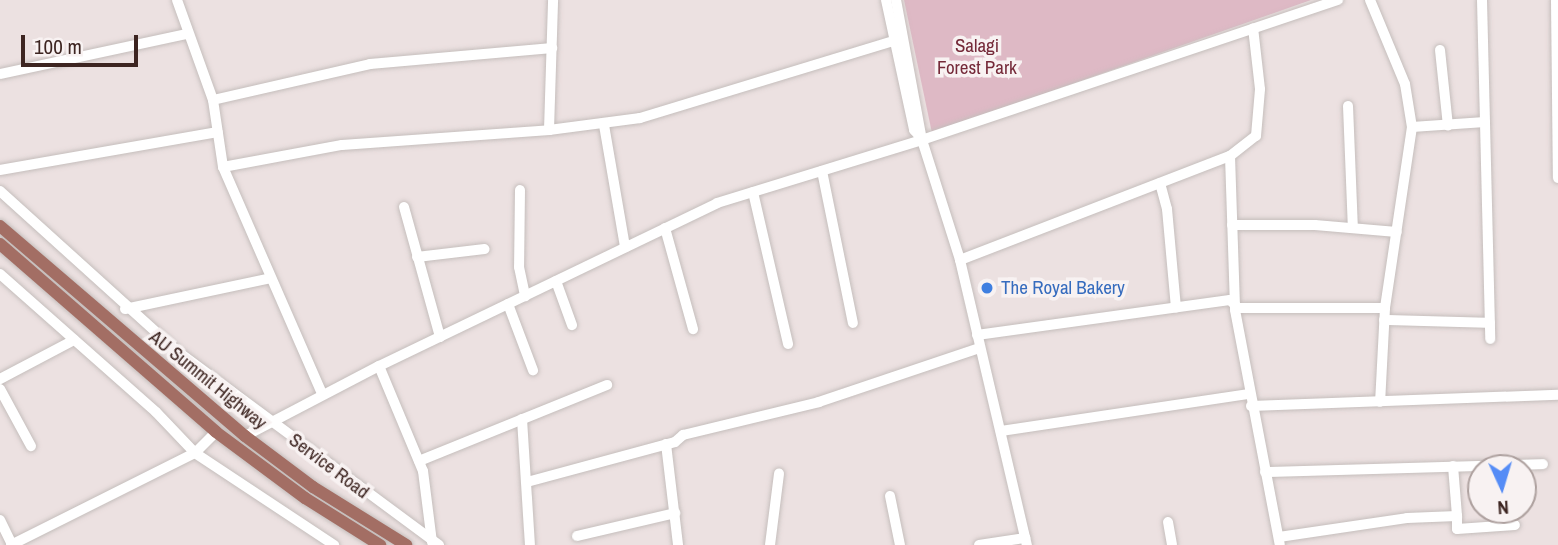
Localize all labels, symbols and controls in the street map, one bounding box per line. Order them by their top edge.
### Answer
scale bar [24,21,142,65]
text: 100 m [34,32,82,61]
park label: Salagi Forest Park [937,35,1017,79]
place label: The Royal Bakery [1001,277,1125,299]
marker: The Royal Bakery [979,280,995,296]
street label: AU Summit Highway [145,326,271,434]
street label: Service Road [284,428,374,504]
north arrow [1467,454,1537,524]
text: N [1497,495,1510,521]

